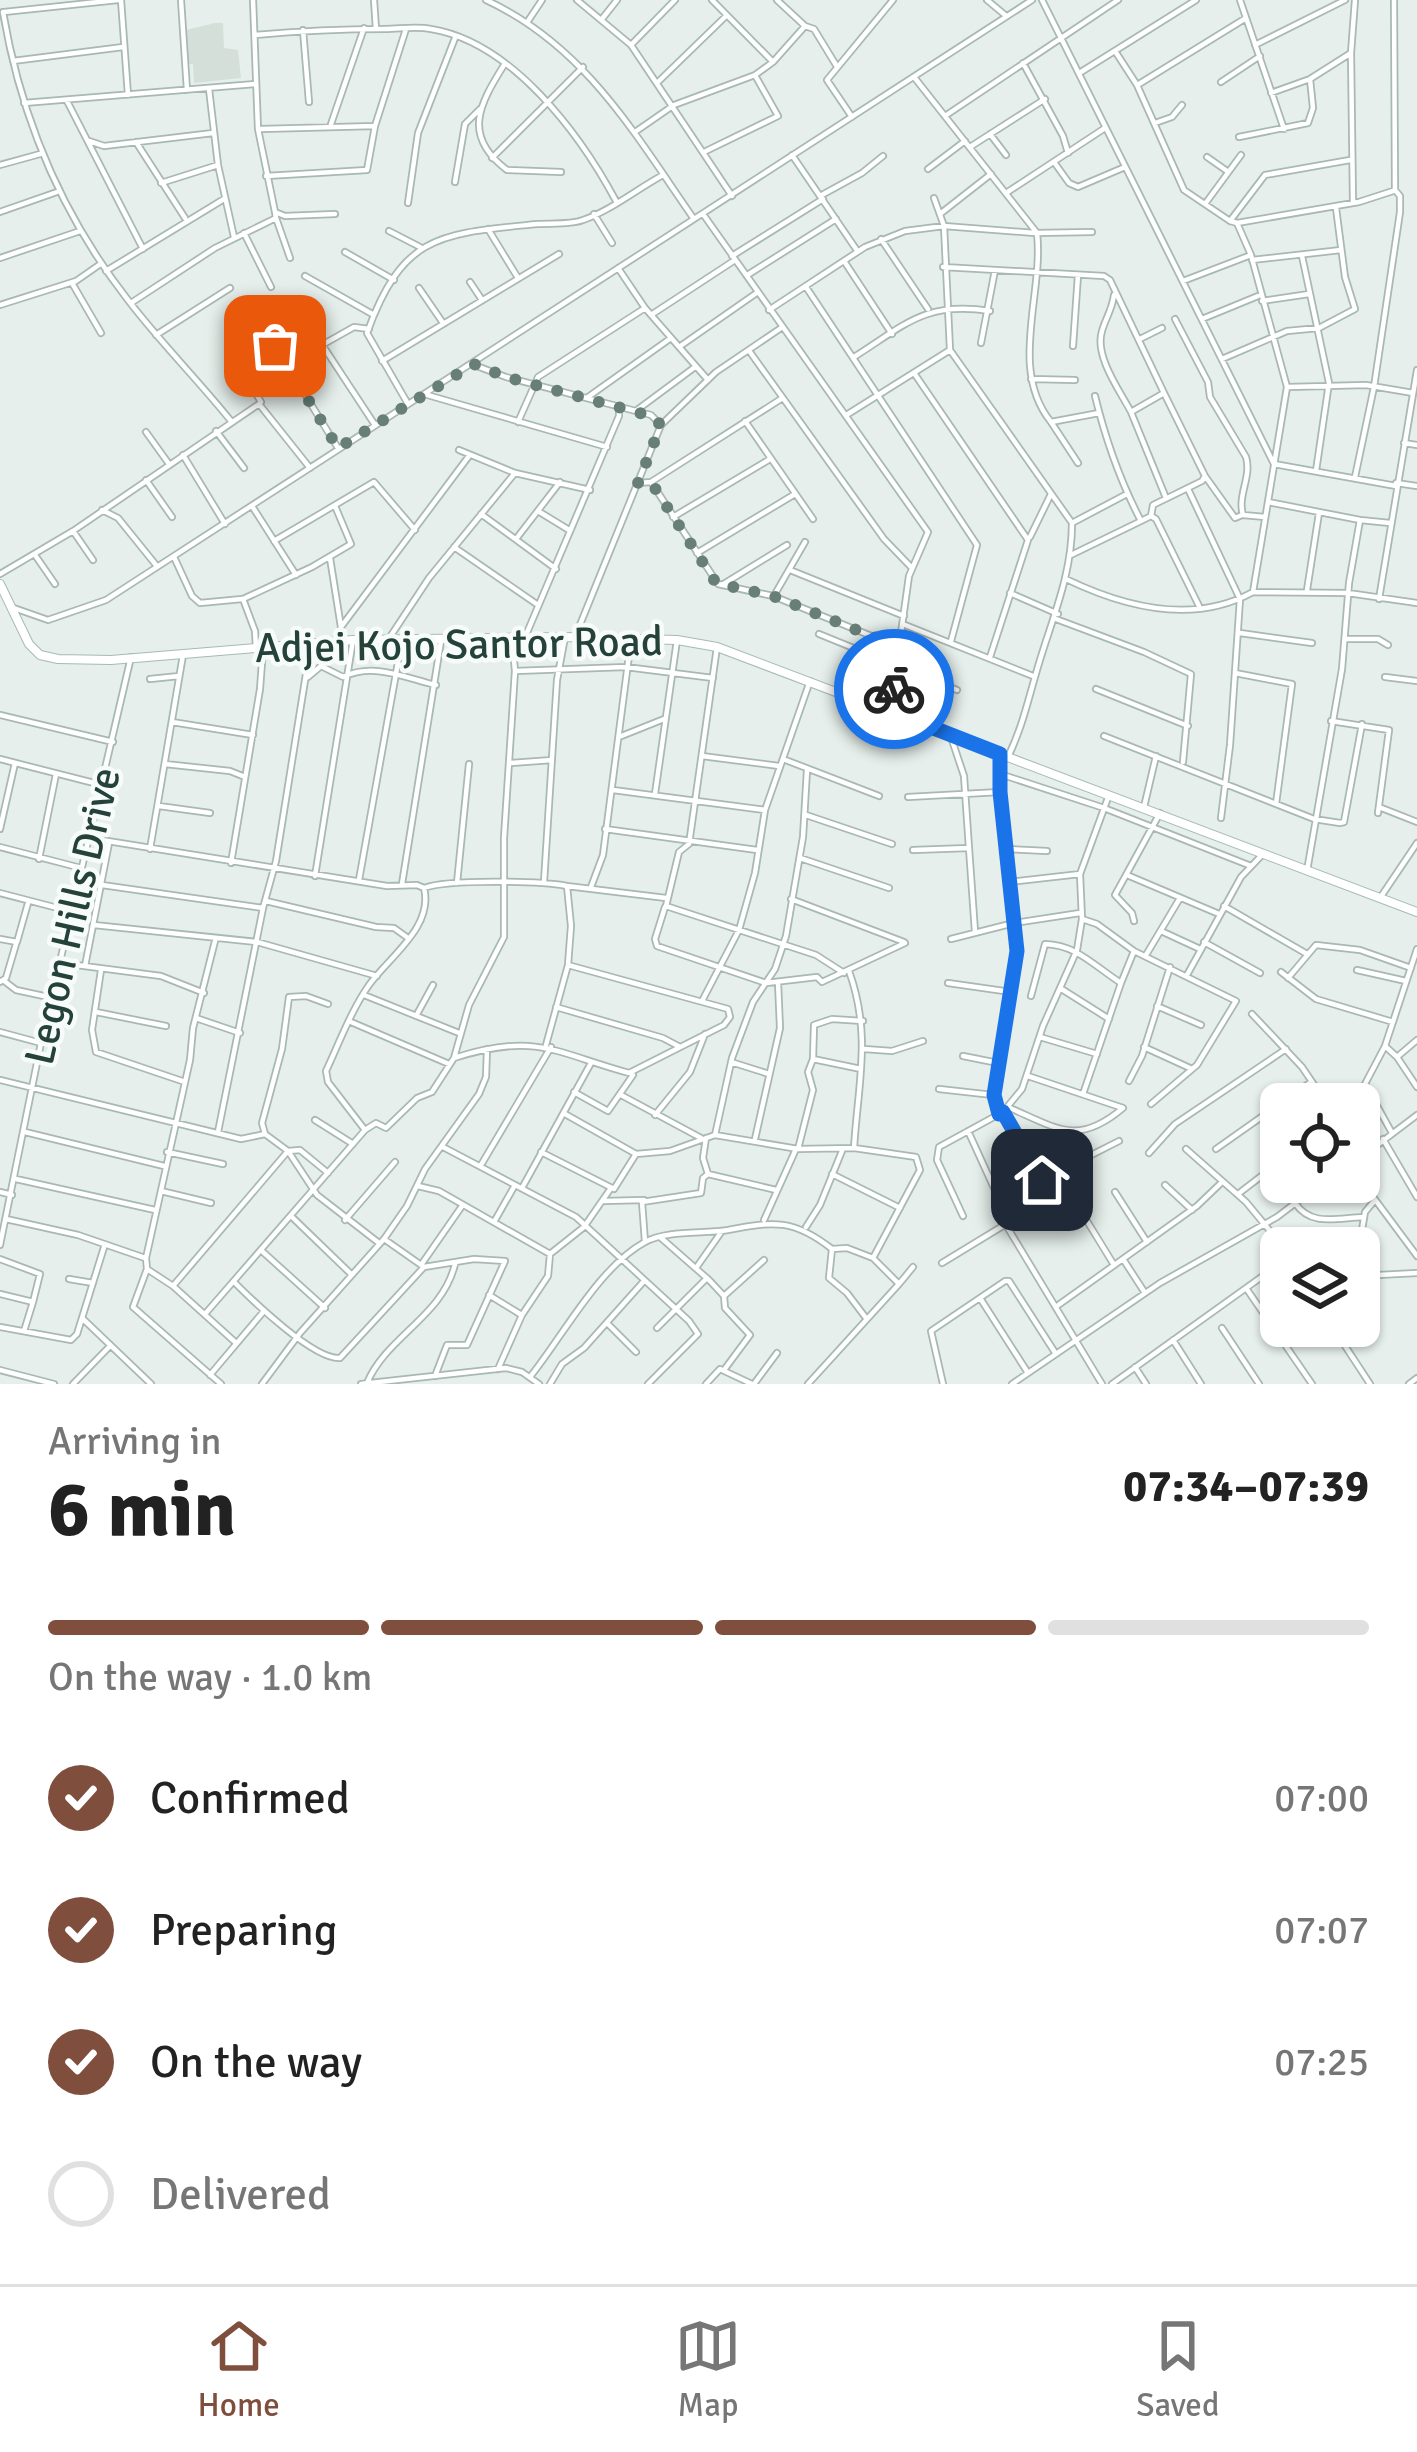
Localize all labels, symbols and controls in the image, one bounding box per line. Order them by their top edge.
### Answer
pin [224,295,326,397]
icon: bag [242,313,308,379]
street label: Adjei Kojo Santor Road [255,616,663,674]
courier [834,629,954,749]
icon: bike [861,656,927,722]
street label: Legon Hills Drive [14,762,132,1070]
map controls [1260,1083,1380,1347]
button: locate [1260,1083,1380,1203]
pin [991,1129,1093,1231]
icon: home [1009,1147,1075,1213]
button: layers [1260,1227,1380,1347]
text: Arriving in [48,1417,222,1465]
text: 07:34–07:39 [1123,1459,1369,1514]
text: 6 min [48,1462,236,1558]
text: On the way · 1.0 km [48,1653,372,1701]
icon: check [48,1765,114,1831]
text: Confirmed [150,1771,350,1826]
text: 07:00 [1274,1774,1369,1822]
icon: check [48,1897,114,1963]
text: Preparing [150,1903,338,1958]
text: 07:07 [1274,1906,1369,1954]
icon: check [48,2029,114,2095]
text: On the way [150,2035,362,2090]
text: 07:25 [1274,2038,1369,2086]
text: Delivered [150,2167,331,2222]
tab: Home [198,2313,280,2426]
tab: Map [675,2313,741,2426]
tab: Saved [1136,2313,1219,2426]

